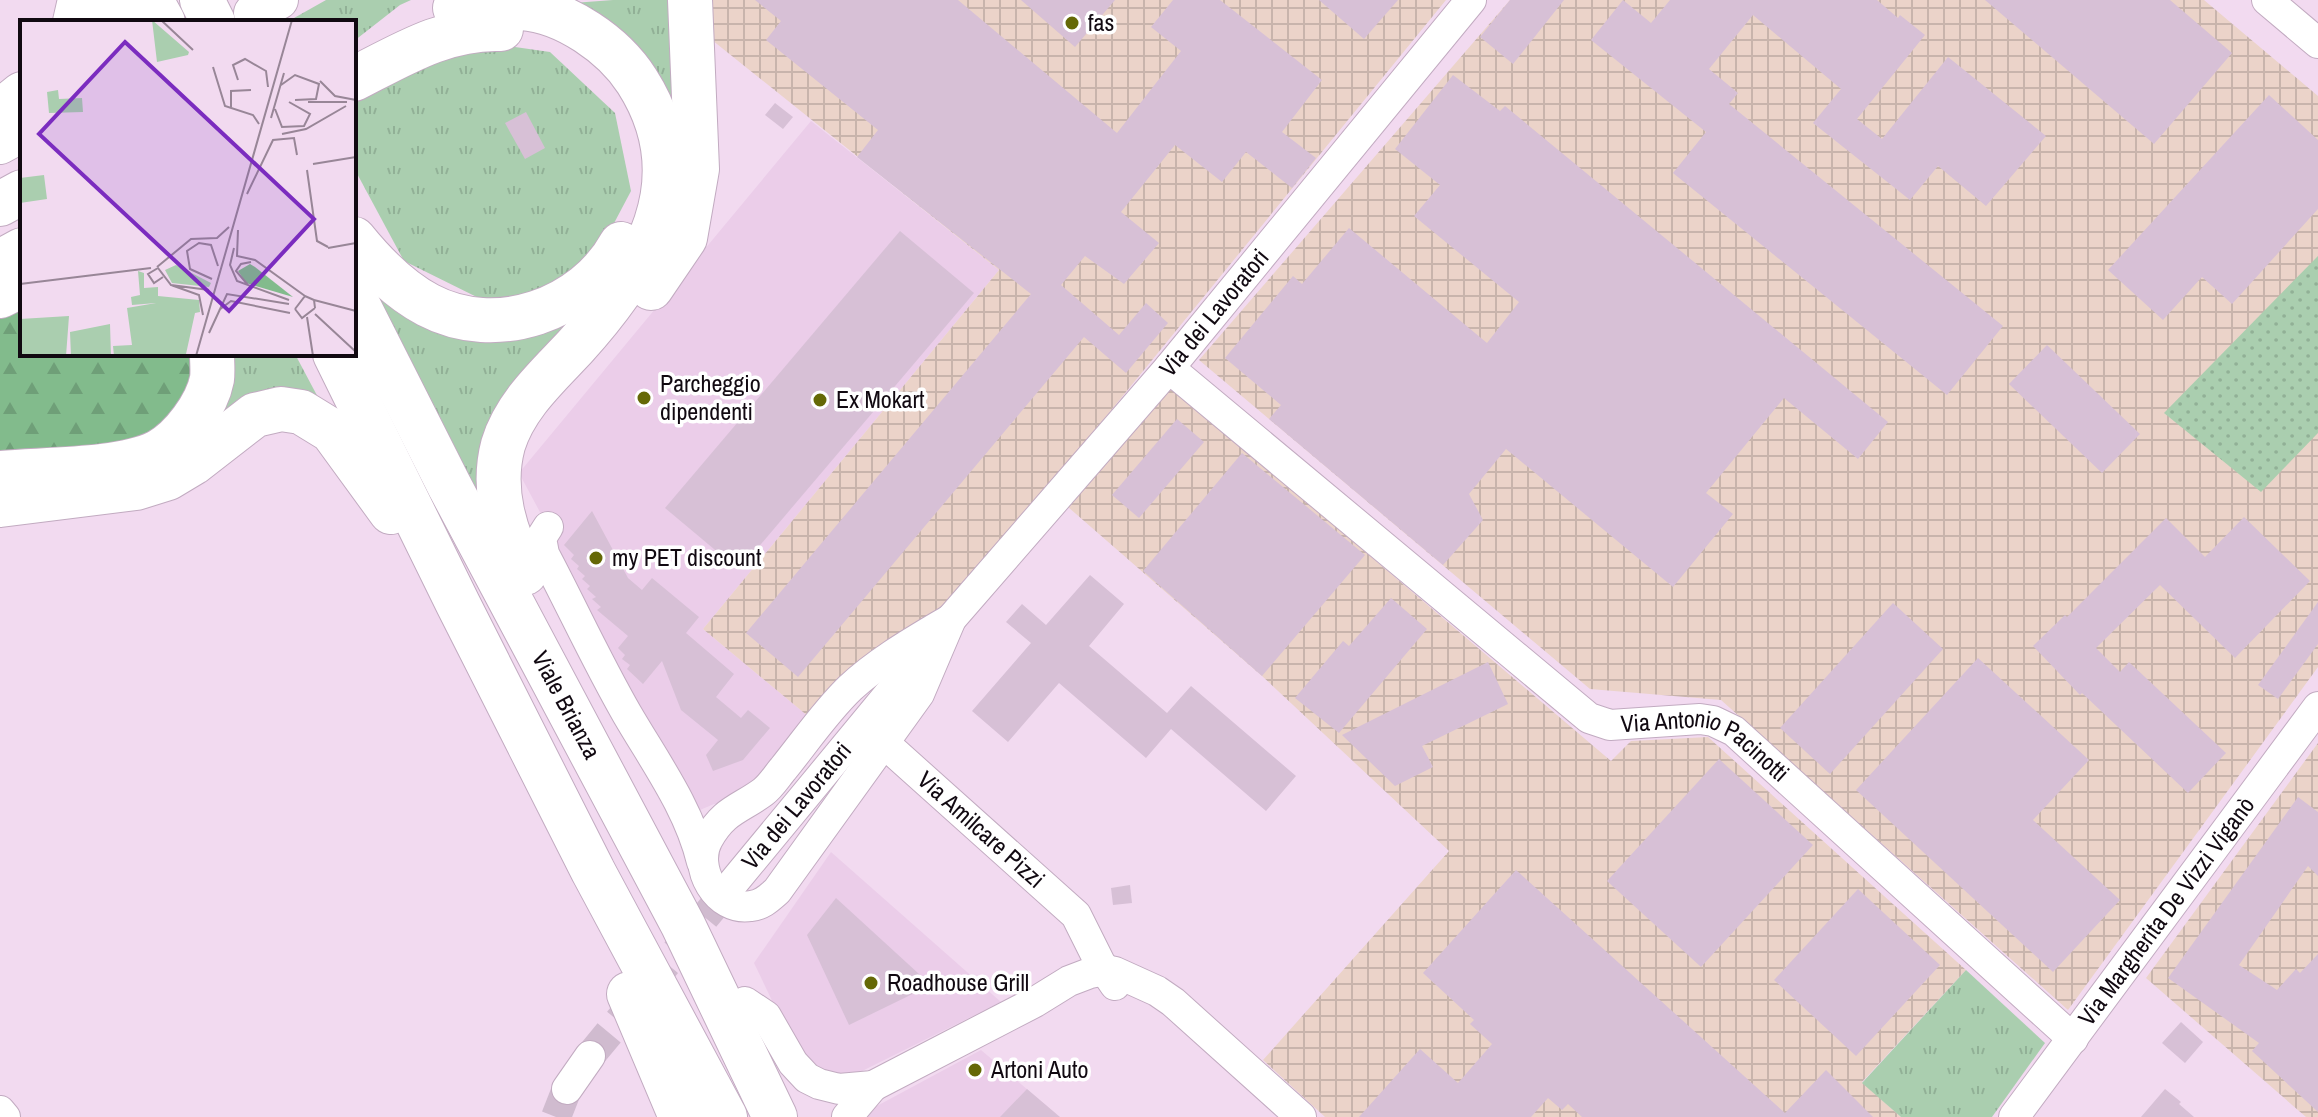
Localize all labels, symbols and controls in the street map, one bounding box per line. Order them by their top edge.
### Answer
place label: fas [1088,6,1114,38]
marker: fas [1063,14,1081,32]
inset map [20,20,356,356]
street label: Via dei Lavoratori [1152,242,1275,383]
place label: Parcheggio dipendenti [660,367,761,427]
place label: Ex Mokart [836,383,925,415]
marker: Parcheggio dipendenti [635,389,653,407]
marker: Ex Mokart [811,391,829,409]
place label: my PET discount [612,541,762,573]
marker: my PET discount [587,549,605,567]
street label: Viale Brianza [525,645,609,764]
street label: Via Antonio Pacinotti [1620,701,1796,788]
street label: Via dei Lavoratori [734,735,858,876]
street label: Via Amilcare Pizzi [911,763,1052,895]
street label: Via Margherita De Vizzi Viganò [2070,790,2261,1032]
place label: Roadhouse Grill [887,966,1029,998]
marker: Roadhouse Grill [862,974,880,992]
place label: Artoni Auto [990,1053,1088,1085]
marker: Artoni Auto [966,1061,984,1079]

